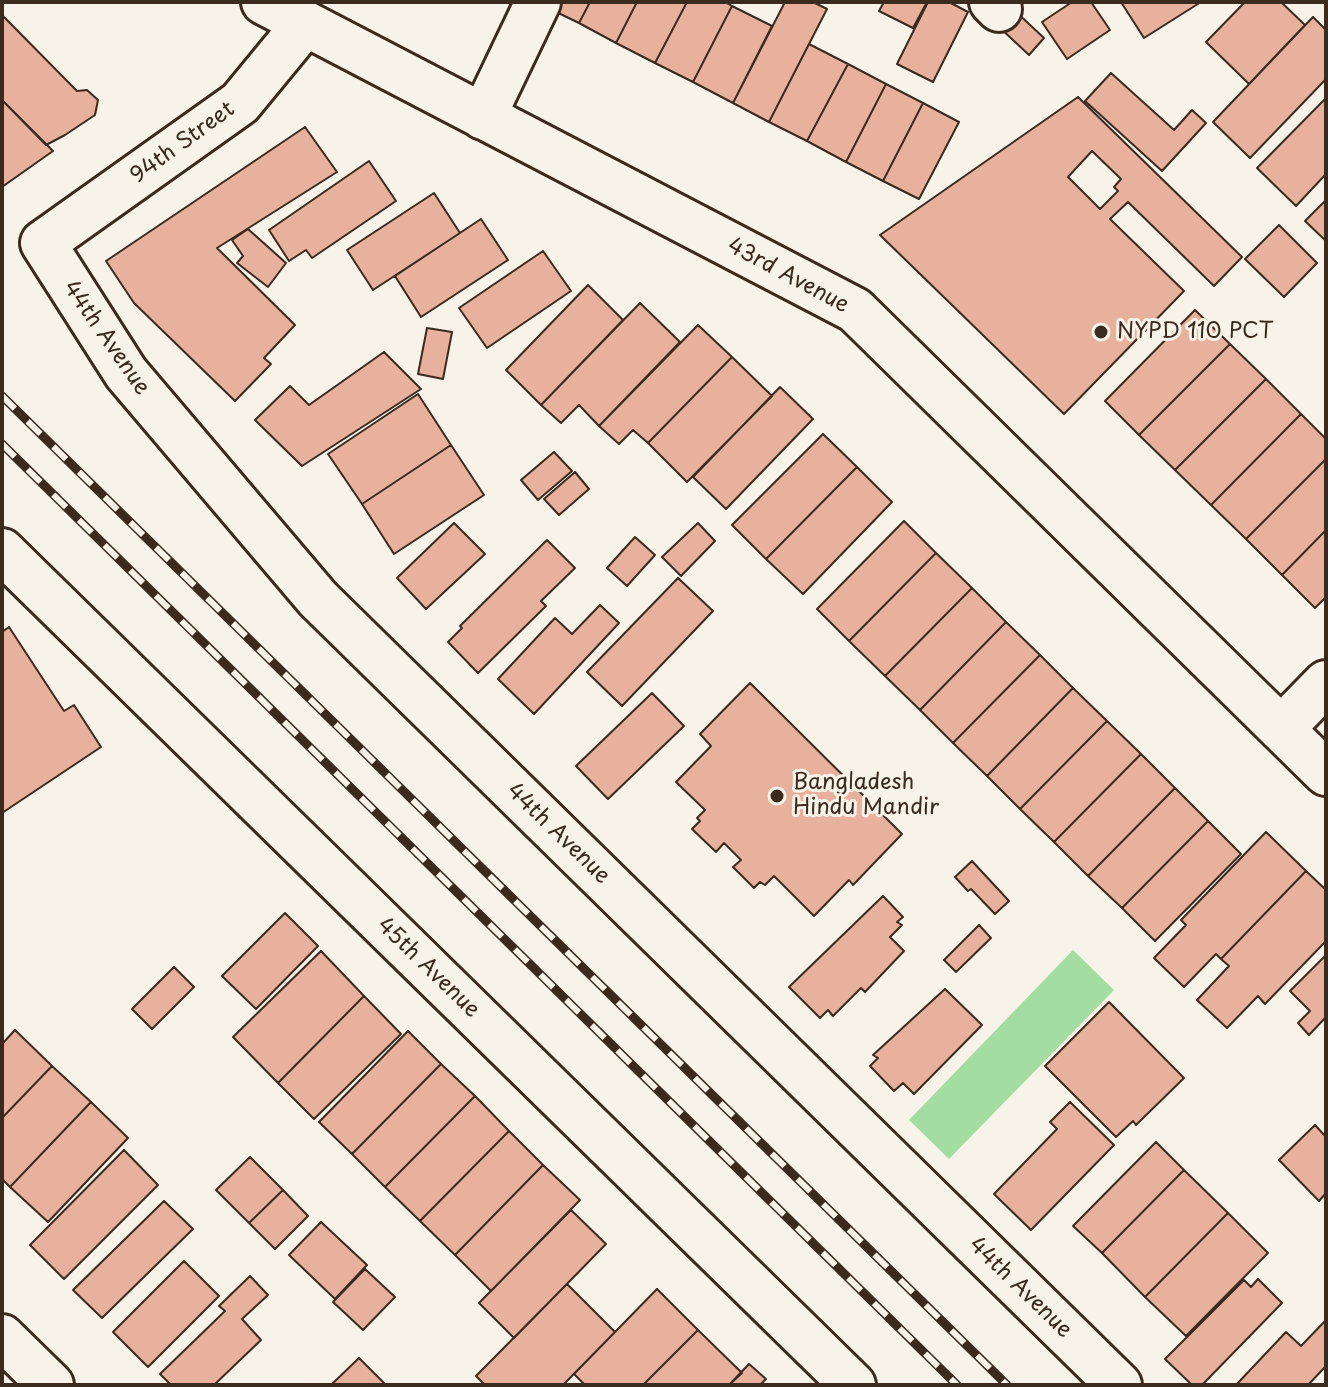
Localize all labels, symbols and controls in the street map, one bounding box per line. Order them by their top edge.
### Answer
street label: 94th Street [126,96,240,190]
street label: 43rd Avenue [723,233,853,319]
street label: 44th Avenue [57,276,155,400]
place label: NYPD 110 PCT [1117,319,1274,345]
marker: NYPD 110 PCT [1092,323,1110,341]
place label: Bangladesh Hindu Mandir [793,770,939,822]
street label: 44th Avenue [501,778,615,890]
marker: Bangladesh Hindu Mandir [768,787,786,805]
street label: 45th Avenue [371,913,485,1023]
street label: 44th Avenue [963,1232,1077,1344]

